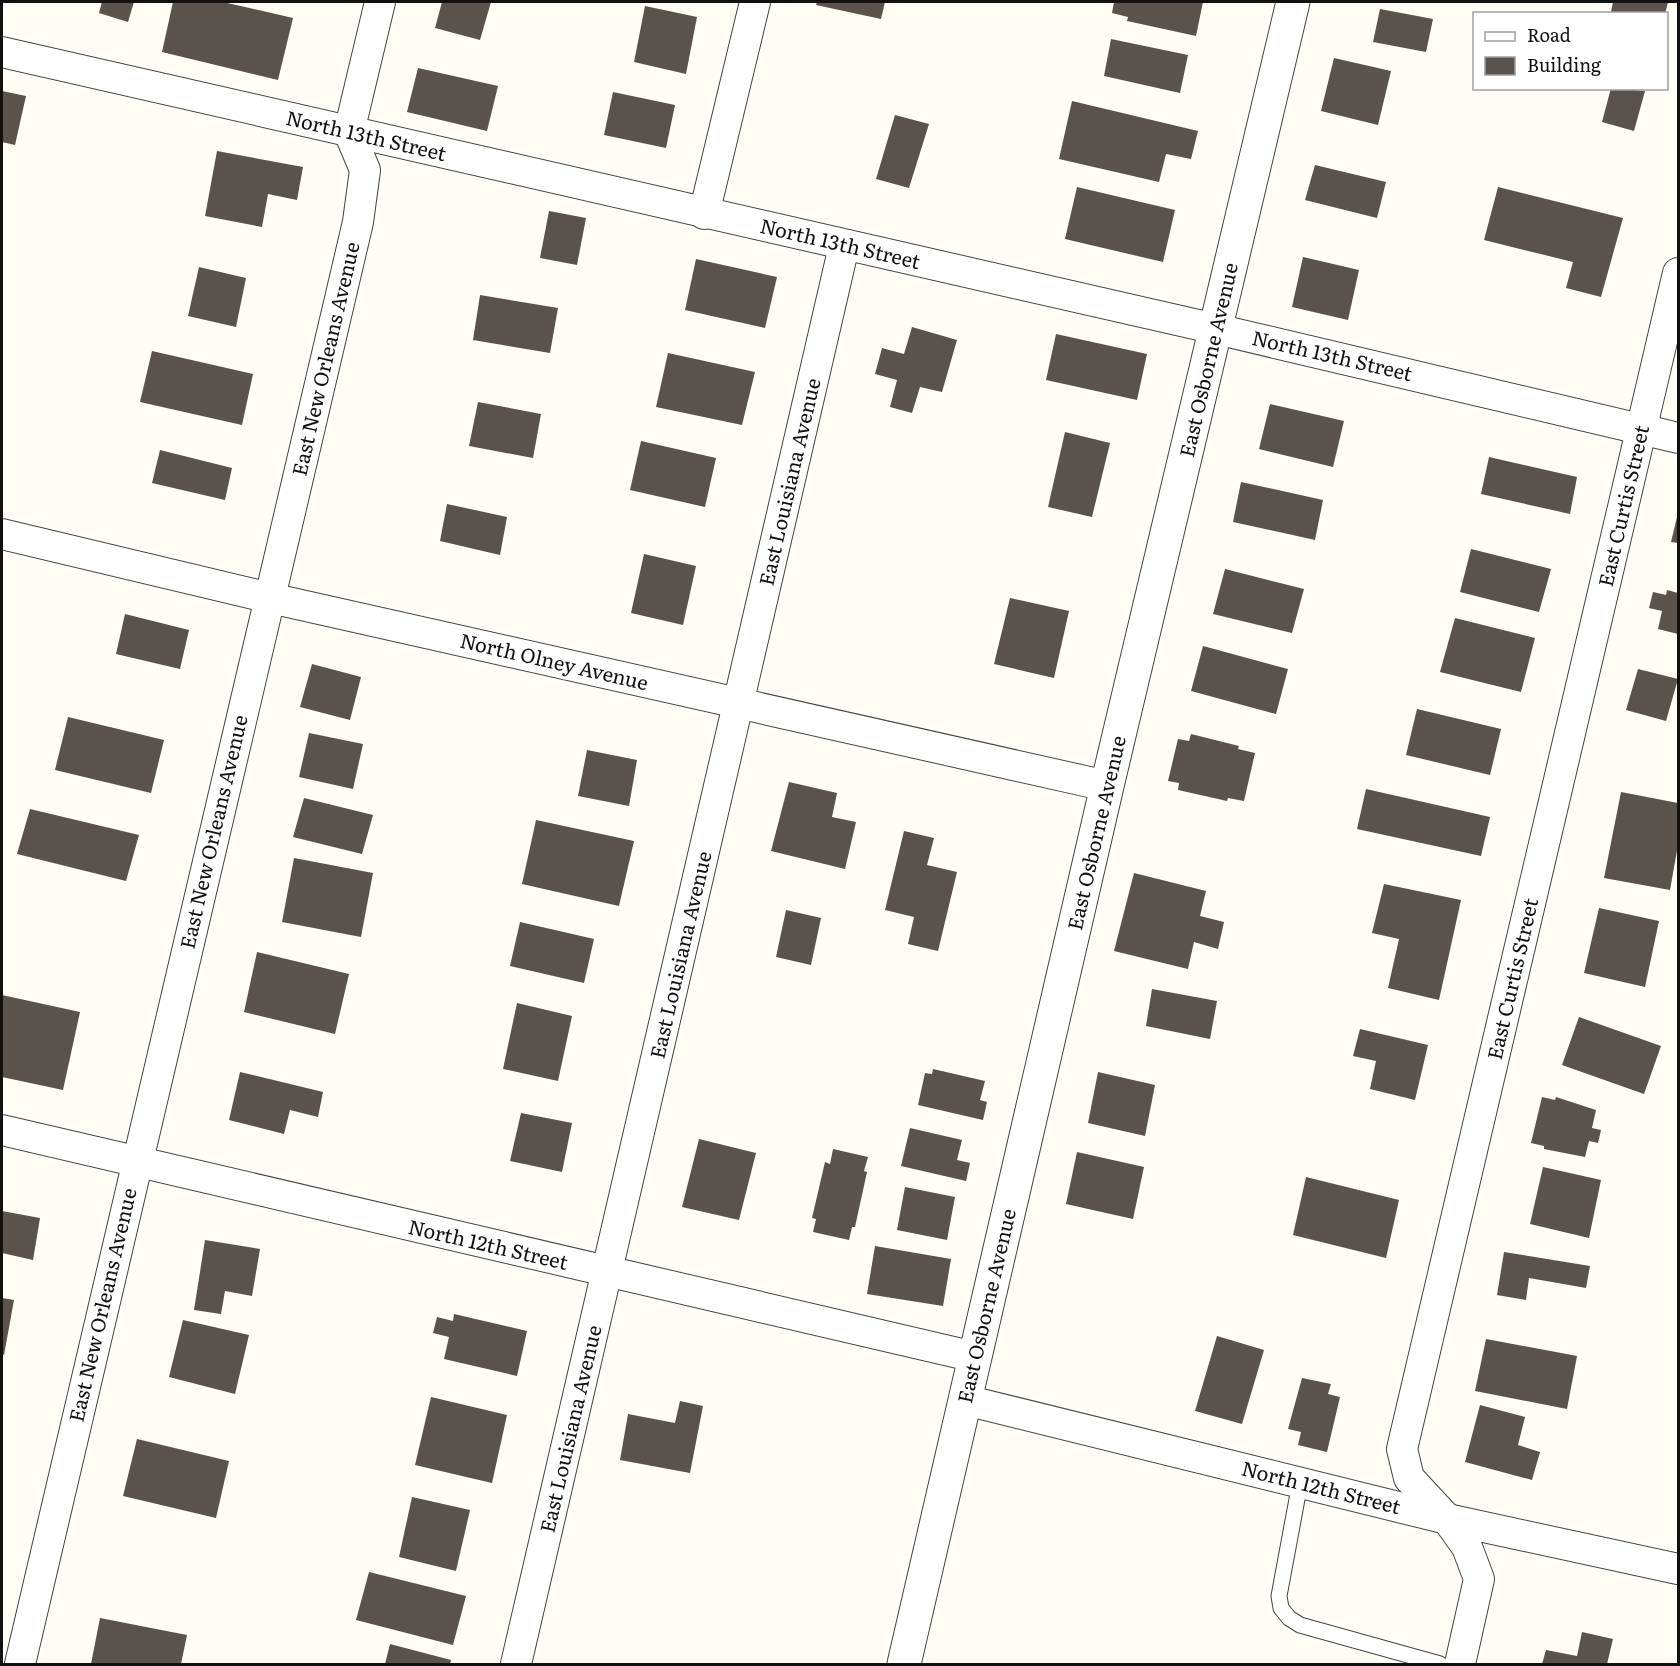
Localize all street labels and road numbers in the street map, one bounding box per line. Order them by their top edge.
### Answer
street label: North 13th Street [283,101,449,167]
street label: North 13th Street [757,209,923,275]
street label: East New Orleans Avenue [283,239,366,479]
street label: East Osborne Avenue [1170,259,1244,460]
street label: North 13th Street [1249,321,1415,387]
street label: East Louisiana Avenue [750,375,827,588]
street label: East Curtis Street [1589,422,1655,589]
street label: North Olney Avenue [457,624,652,696]
street label: East New Orleans Avenue [171,712,254,952]
street label: East Osborne Avenue [1058,732,1132,933]
street label: East Louisiana Avenue [641,848,718,1061]
street label: East Curtis Street [1478,895,1544,1062]
street label: East New Orleans Avenue [60,1185,143,1425]
street label: East Osborne Avenue [948,1205,1022,1406]
street label: North 12th Street [406,1210,571,1276]
street label: East Louisiana Avenue [531,1322,608,1535]
street label: North 12th Street [1239,1452,1404,1520]

